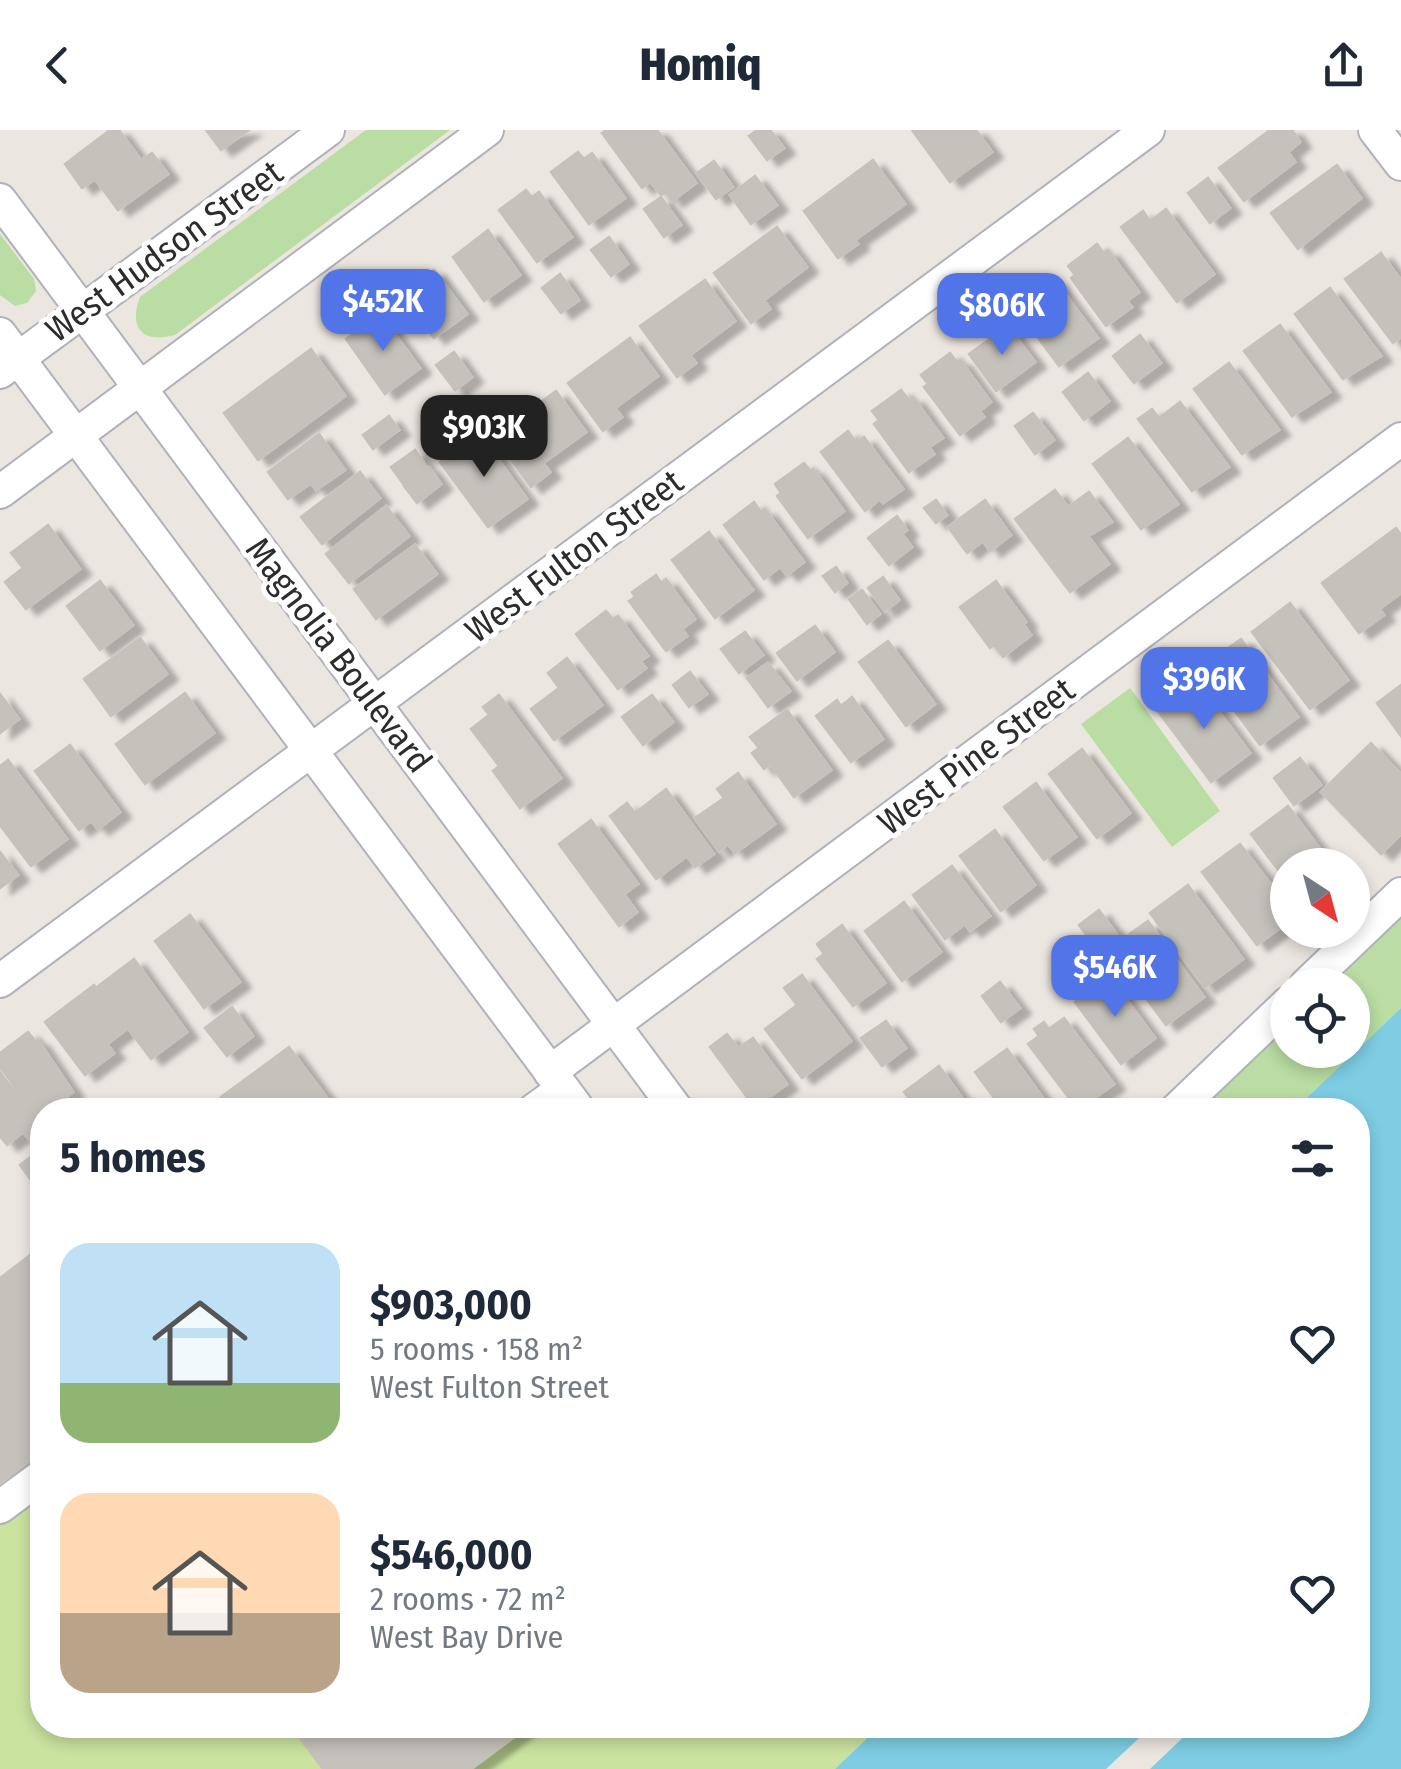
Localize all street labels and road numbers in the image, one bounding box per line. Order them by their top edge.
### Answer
street label: West Hudson Street [38,151,291,351]
street label: West Fulton Street [457,460,691,651]
street label: Magnolia Boulevard [237,529,441,781]
street label: West Pine Street [870,668,1083,843]

